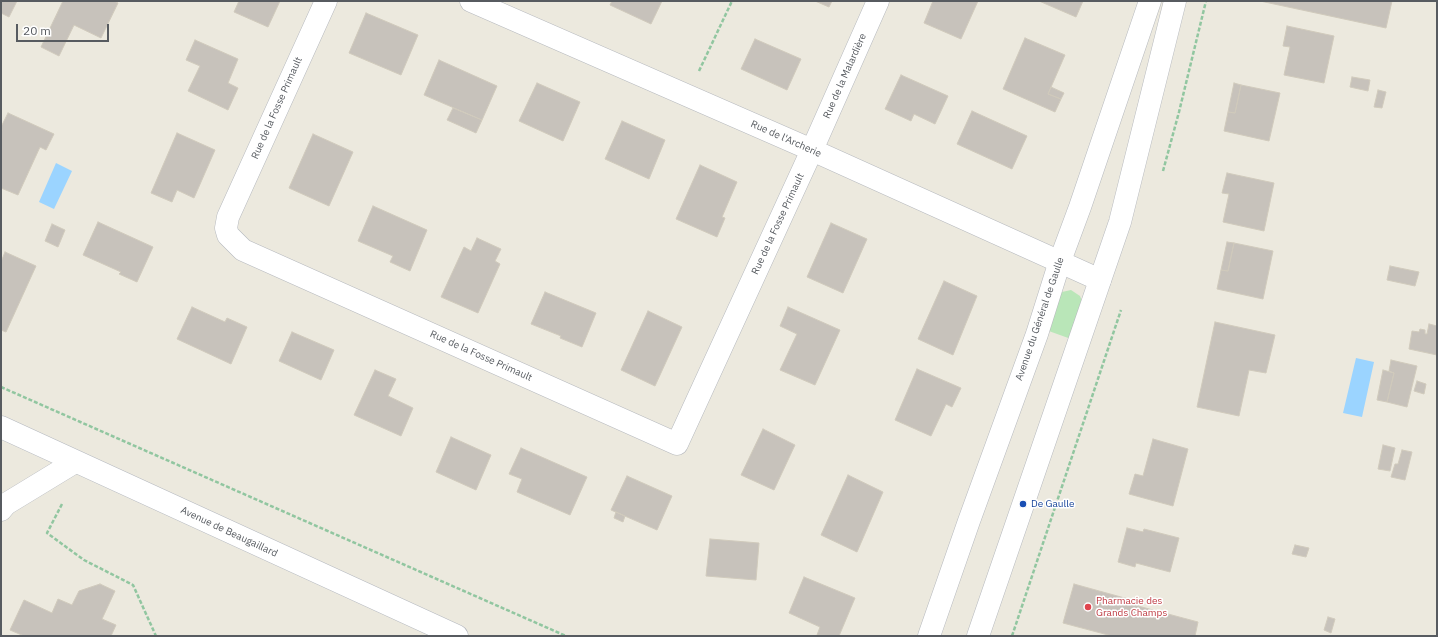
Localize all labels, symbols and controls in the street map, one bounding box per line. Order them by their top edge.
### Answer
scale bar [18,16,111,42]
text: 20 m [23,23,51,38]
street label: Rue de la Malardière [821,32,869,120]
street label: Rue de la Fosse Primault [249,55,305,161]
street label: Rue de l'Archerie [749,118,823,160]
street label: Rue de la Fosse Primault [749,171,807,277]
street label: Avenue du Général de Gaulle [1013,256,1067,382]
street label: Rue de la Fosse Primault [428,328,534,384]
place label: De Gaulle [1031,498,1074,510]
marker: De Gaulle [1018,499,1028,509]
street label: Avenue de Beaugaillard [179,504,279,560]
place label: Pharmacie des Grands Champs [1096,595,1167,618]
marker: Pharmacie des Grands Champs [1083,602,1093,612]

